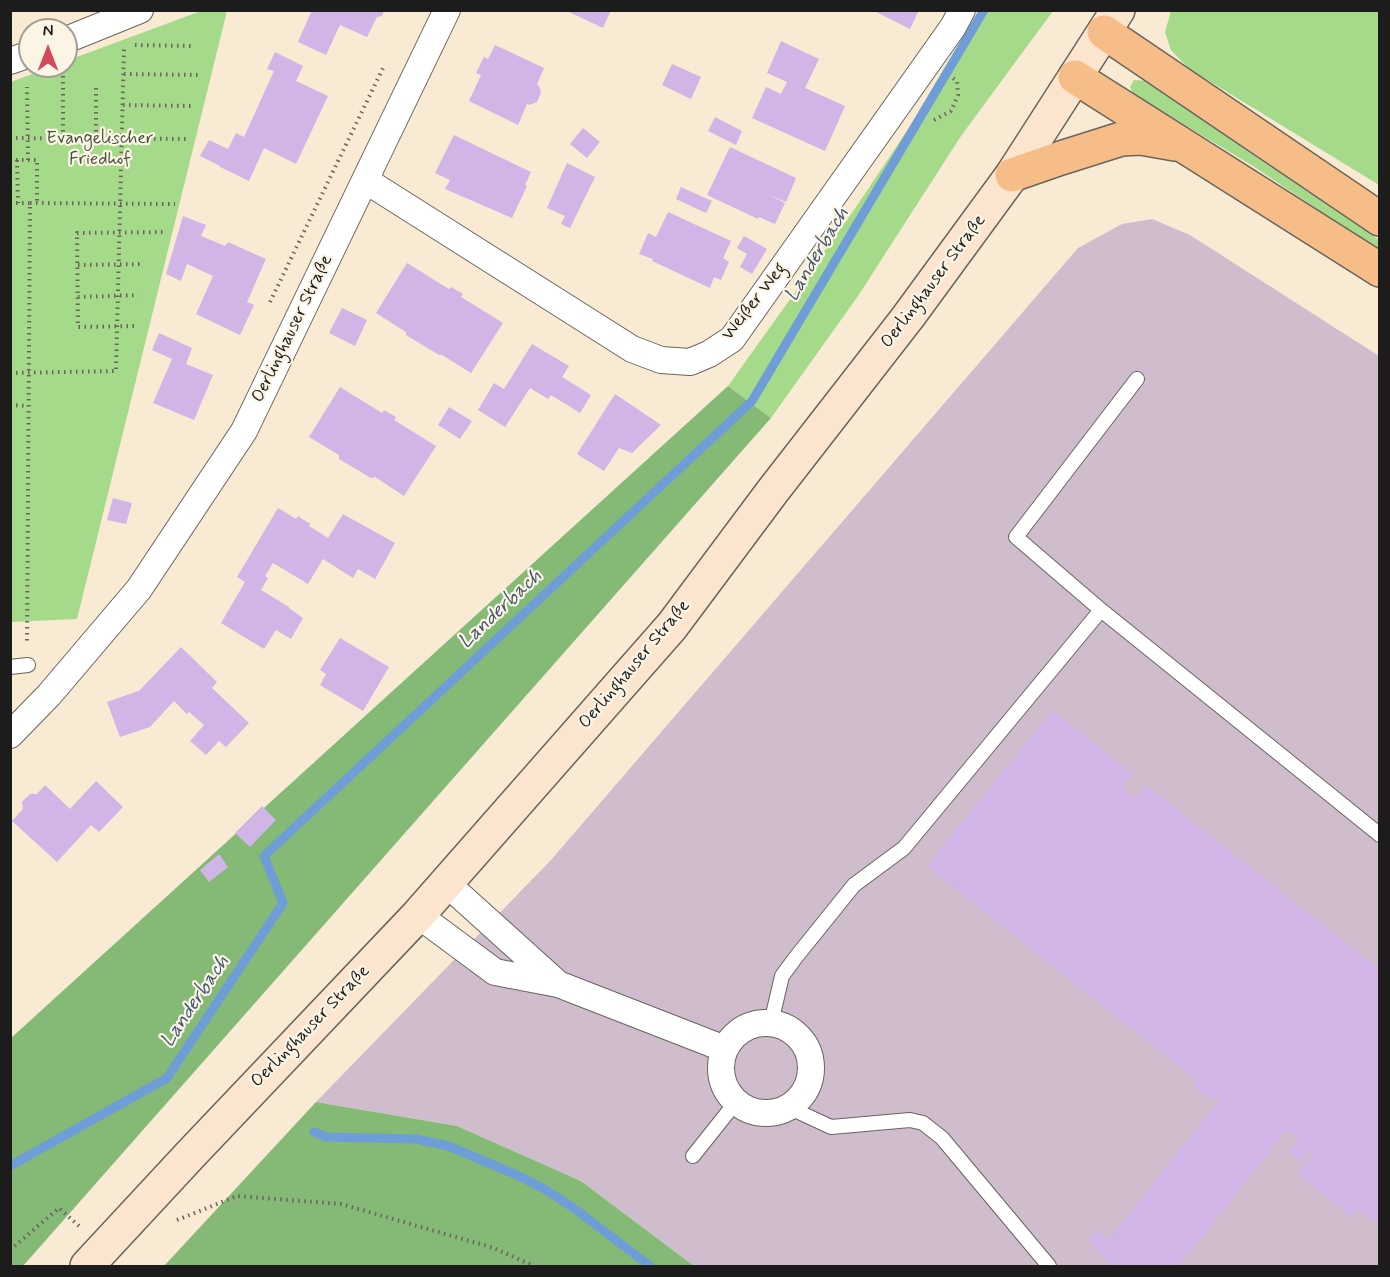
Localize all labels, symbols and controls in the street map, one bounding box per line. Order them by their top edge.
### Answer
north arrow [18,18,78,78]
text: N [43,21,53,42]
park label: Evangelischer Friedhof [46,128,154,170]
water label: Landerbach [781,204,855,306]
street label: Oerlinghauser Straße [877,211,991,353]
street label: Oerlinghauser Straße [248,252,338,406]
street label: Weißer Weg [718,259,792,345]
water label: Landerbach [454,565,548,655]
street label: Oerlinghauser Straße [575,596,695,734]
water label: Landerbach [157,952,235,1052]
street label: Oerlinghauser Straße [247,961,375,1093]

